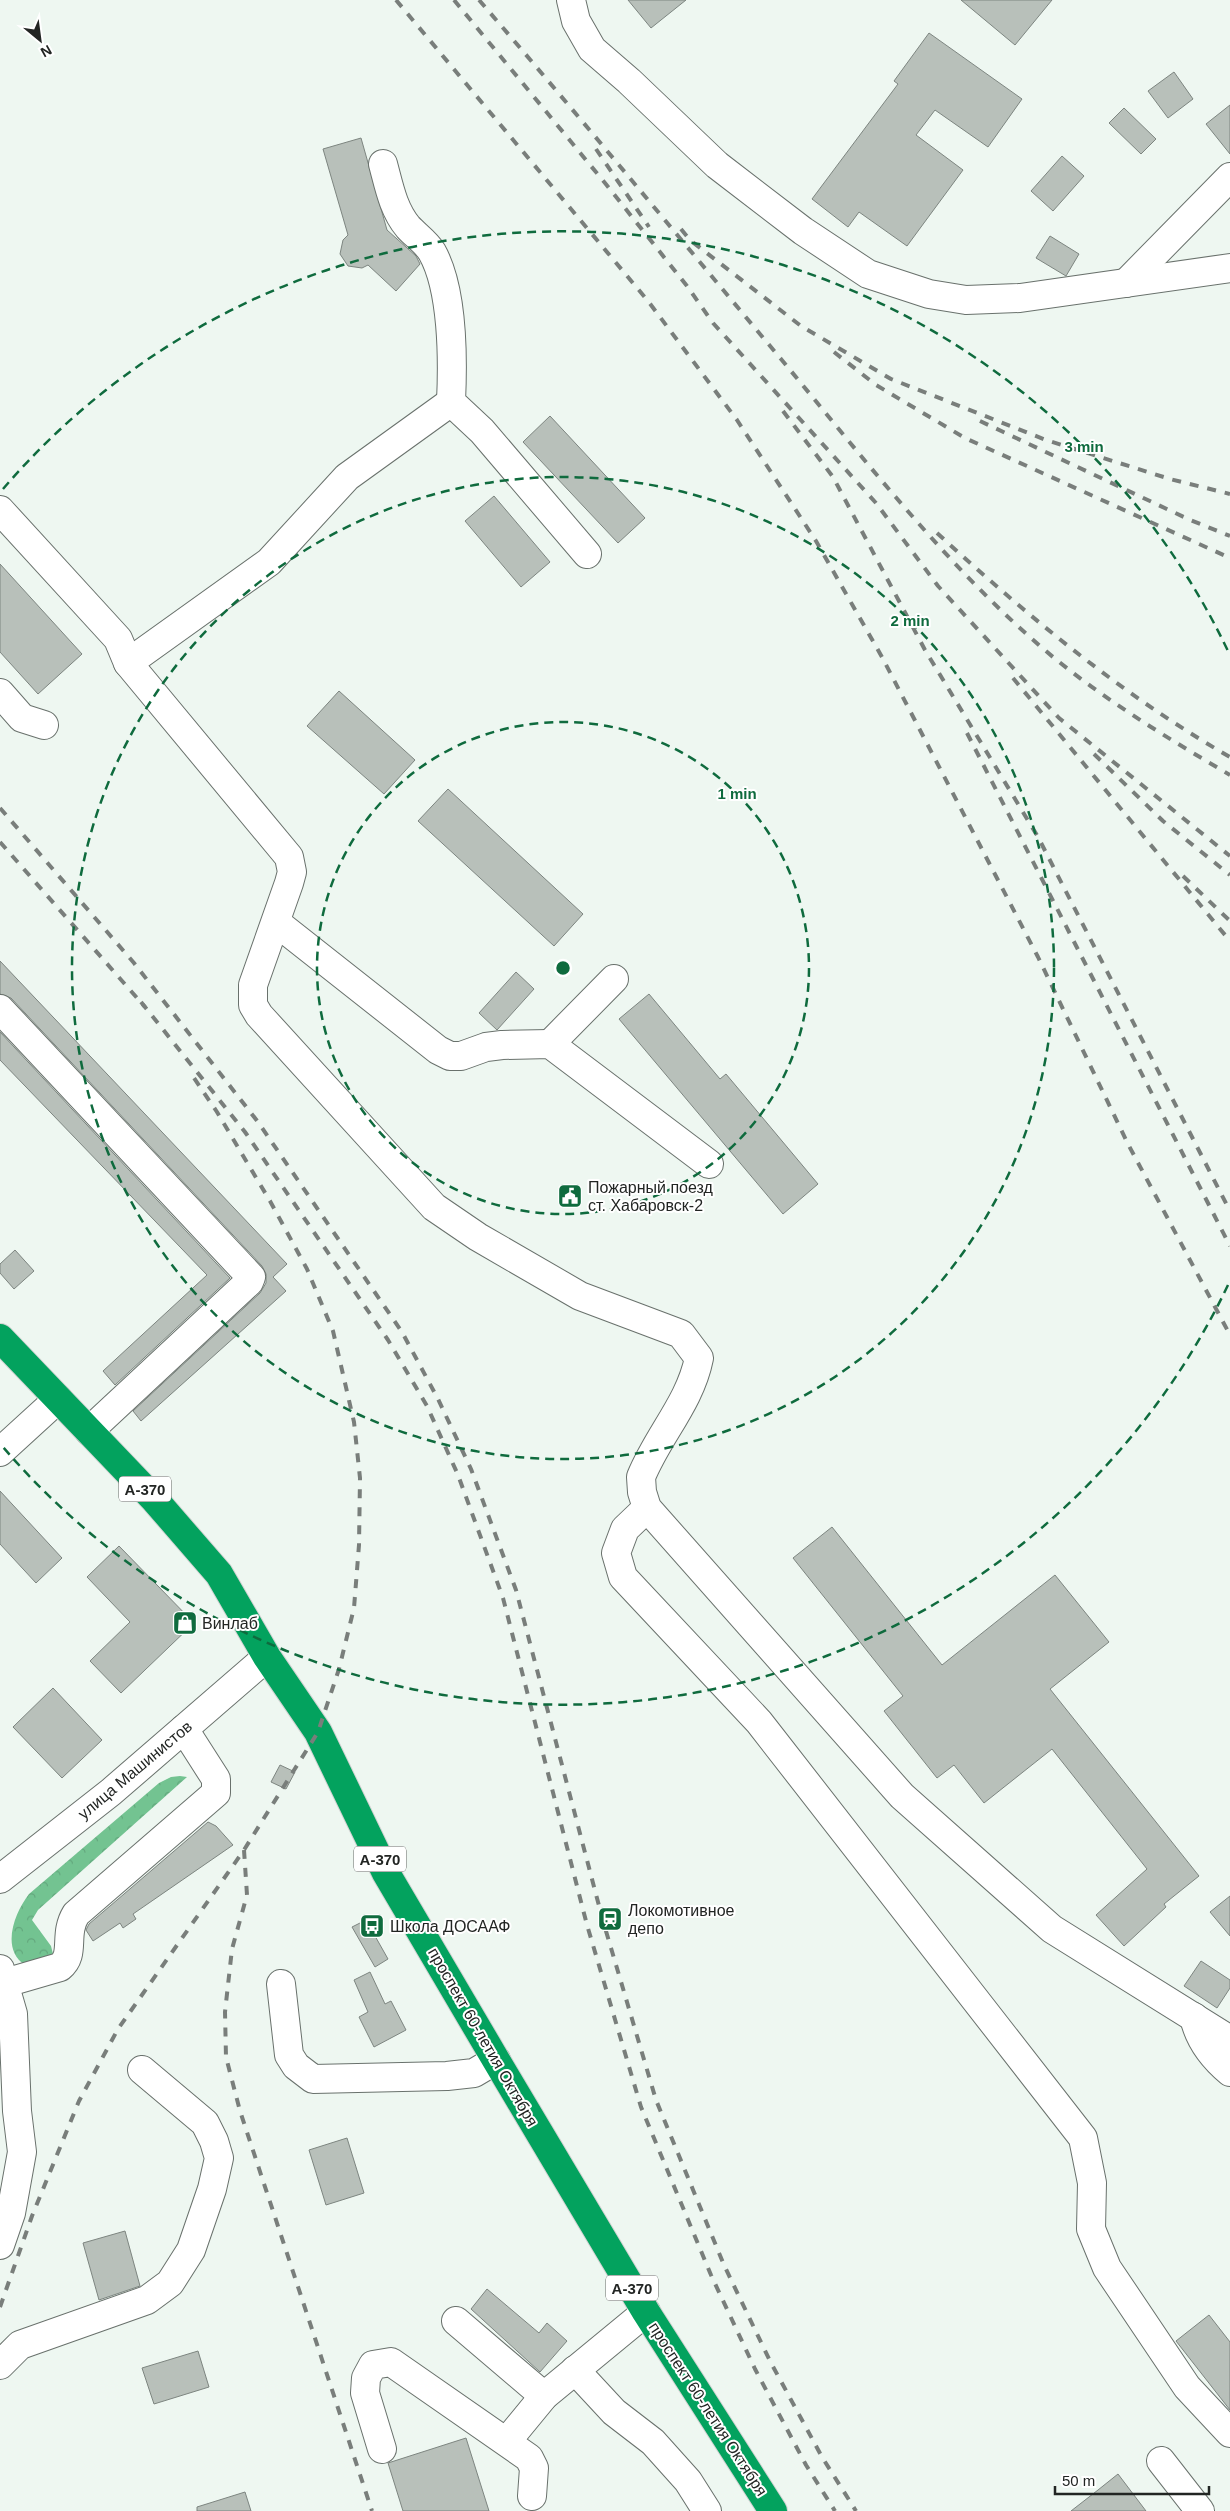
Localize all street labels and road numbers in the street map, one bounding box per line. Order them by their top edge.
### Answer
road number: А-370 [119,1476,171,1502]
street label: улица Машинистов [75,1718,195,1822]
road number: А-370 [354,1846,406,1872]
street label: проспект 60-летия Октября [425,1945,541,2129]
road number: А-370 [606,2276,658,2300]
street label: проспект 60-летия Октября [645,2319,771,2499]

